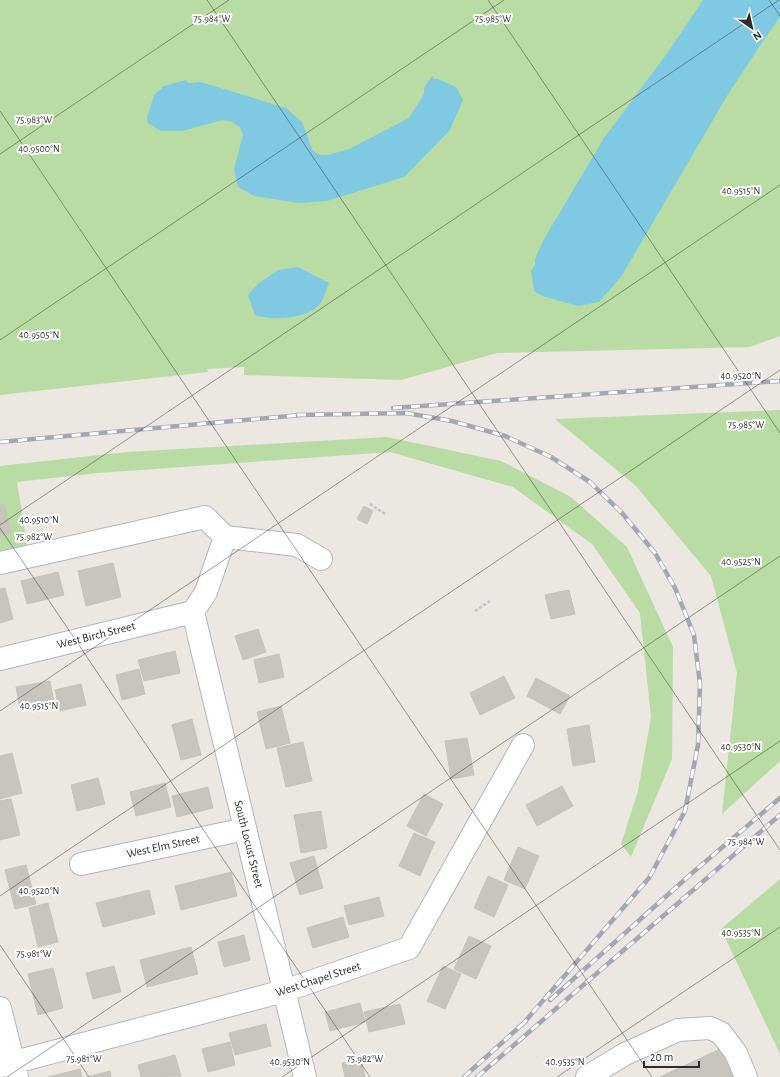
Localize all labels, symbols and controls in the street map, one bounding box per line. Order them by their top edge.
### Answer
north arrow [732,8,772,48]
text: 75.984°W [194,14,231,24]
text: 75.985°W [475,14,511,24]
text: N [751,29,764,43]
text: 75.983°W [16,115,52,125]
text: 40.9500°N [18,144,60,154]
text: 40.9515°N [722,186,760,196]
text: 40.9505°N [19,330,59,340]
text: 40.9520°N [721,371,761,381]
text: 75.985°W [728,420,764,430]
text: 40.9510°N [19,515,59,525]
text: 75.982°W [16,532,52,542]
text: 40.9525°N [721,557,761,567]
street label: West Birch Street [56,619,137,651]
text: 40.9515°N [20,701,58,711]
text: 40.9530°N [721,742,761,752]
street label: South Locust Street [232,799,266,889]
street label: West Elm Street [125,832,201,860]
text: 75.984°W [728,837,765,847]
text: 40.9520°N [19,886,59,896]
text: 40.9535°N [721,928,761,938]
text: 75.981°W [16,949,52,959]
street label: West Chapel Street [274,960,362,998]
scale bar [644,1043,699,1069]
text: 20 m [650,1051,673,1063]
text: 75.981°W [66,1054,102,1064]
text: 75.982°W [347,1054,383,1064]
text: 40.9530°N [270,1057,310,1067]
text: 40.9535°N [545,1057,585,1067]

